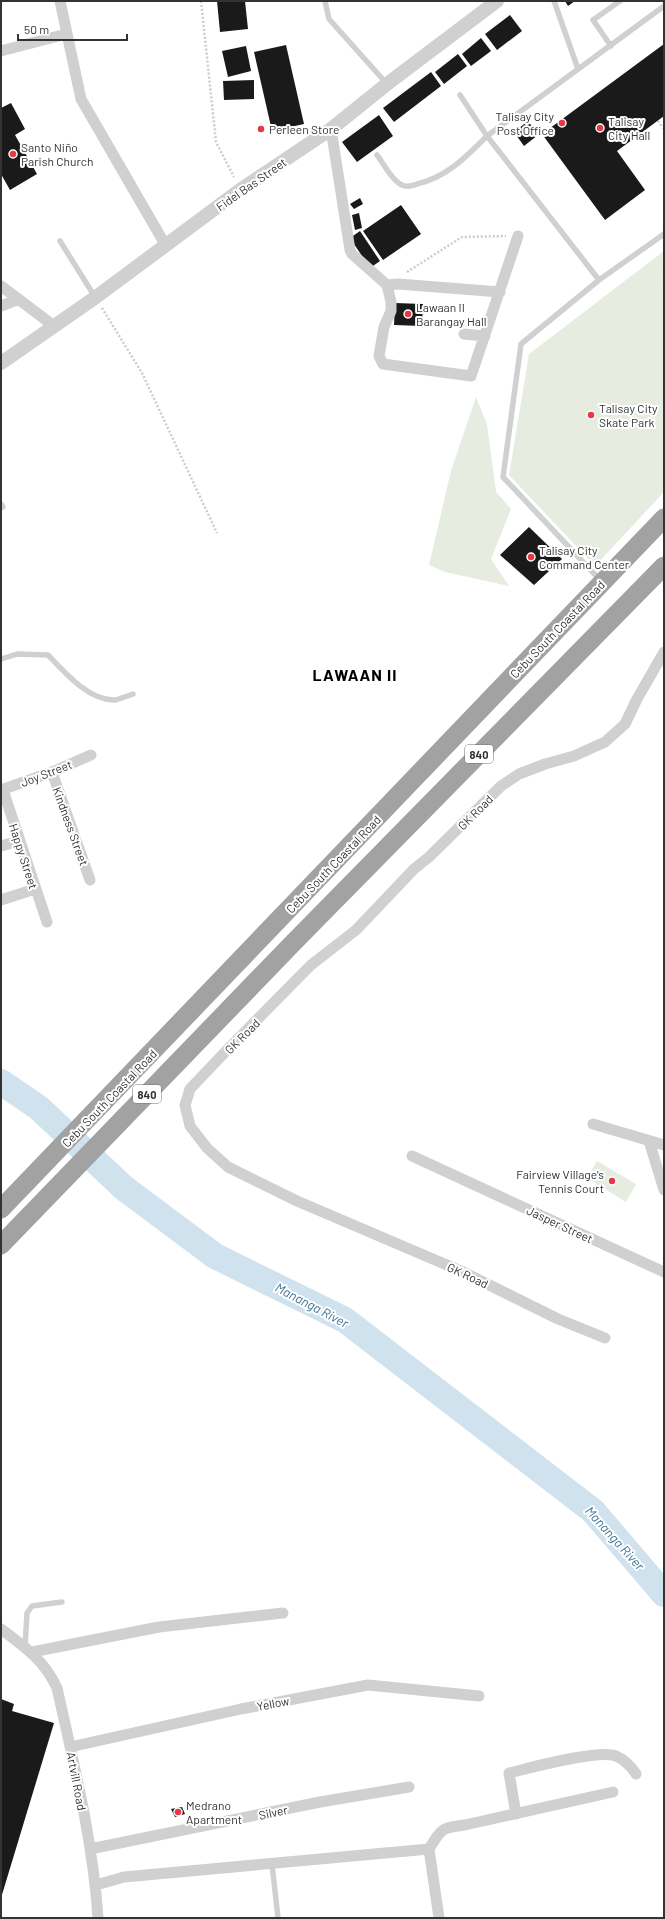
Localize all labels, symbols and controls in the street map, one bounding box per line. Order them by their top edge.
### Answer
scale bar [18,16,127,42]
text: 50 m [24,22,49,36]
place label: Talisay City Post Office [495,109,554,137]
place label: Talisay City Hall [608,114,650,142]
marker: Talisay City Post Office [557,118,567,128]
place label: Perleen Store [269,122,340,136]
marker: Talisay City Hall [595,123,605,133]
marker: Perleen Store [256,124,266,134]
place label: Santo Niño Parish Church [21,140,93,168]
marker: Santo Niño Parish Church [8,149,18,159]
street label: Fidel Bas Street [213,155,289,213]
place label: Lawaan II Barangay Hall [416,300,486,328]
marker: Lawaan II Barangay Hall [403,309,413,319]
place label: Talisay City Skate Park [599,401,658,429]
marker: Talisay City Skate Park [586,410,596,420]
place label: Talisay City Command Center [539,543,630,571]
marker: Talisay City Command Center [526,552,536,562]
street label: Cebu South Coastal Road [507,577,607,681]
district label: LAWAAN II [312,665,398,684]
road number: 840 [465,745,493,763]
street label: Joy Street [18,757,74,789]
street label: Kindness Street [50,785,92,867]
street label: GK Road [455,792,495,832]
street label: Cebu South Coastal Road [283,812,383,916]
street label: Happy Street [7,822,41,890]
street label: GK Road [222,1016,262,1056]
street label: Cebu South Coastal Road [59,1046,159,1150]
road number: 840 [133,1085,161,1103]
place label: Fairview Village's Tennis Court [516,1167,604,1195]
marker: Fairview Village's Tennis Court [607,1176,617,1186]
street label: Jasper Street [525,1203,595,1245]
street label: GK Road [445,1259,491,1291]
water label: Mananga River [273,1279,352,1331]
water label: Mananga River [582,1503,648,1574]
street label: Yellow [255,1693,291,1713]
street label: Artvill Road [64,1751,90,1811]
place label: Medrano Apartment [186,1798,242,1826]
street label: Silver [257,1802,289,1822]
marker: Medrano Apartment [173,1807,183,1817]

